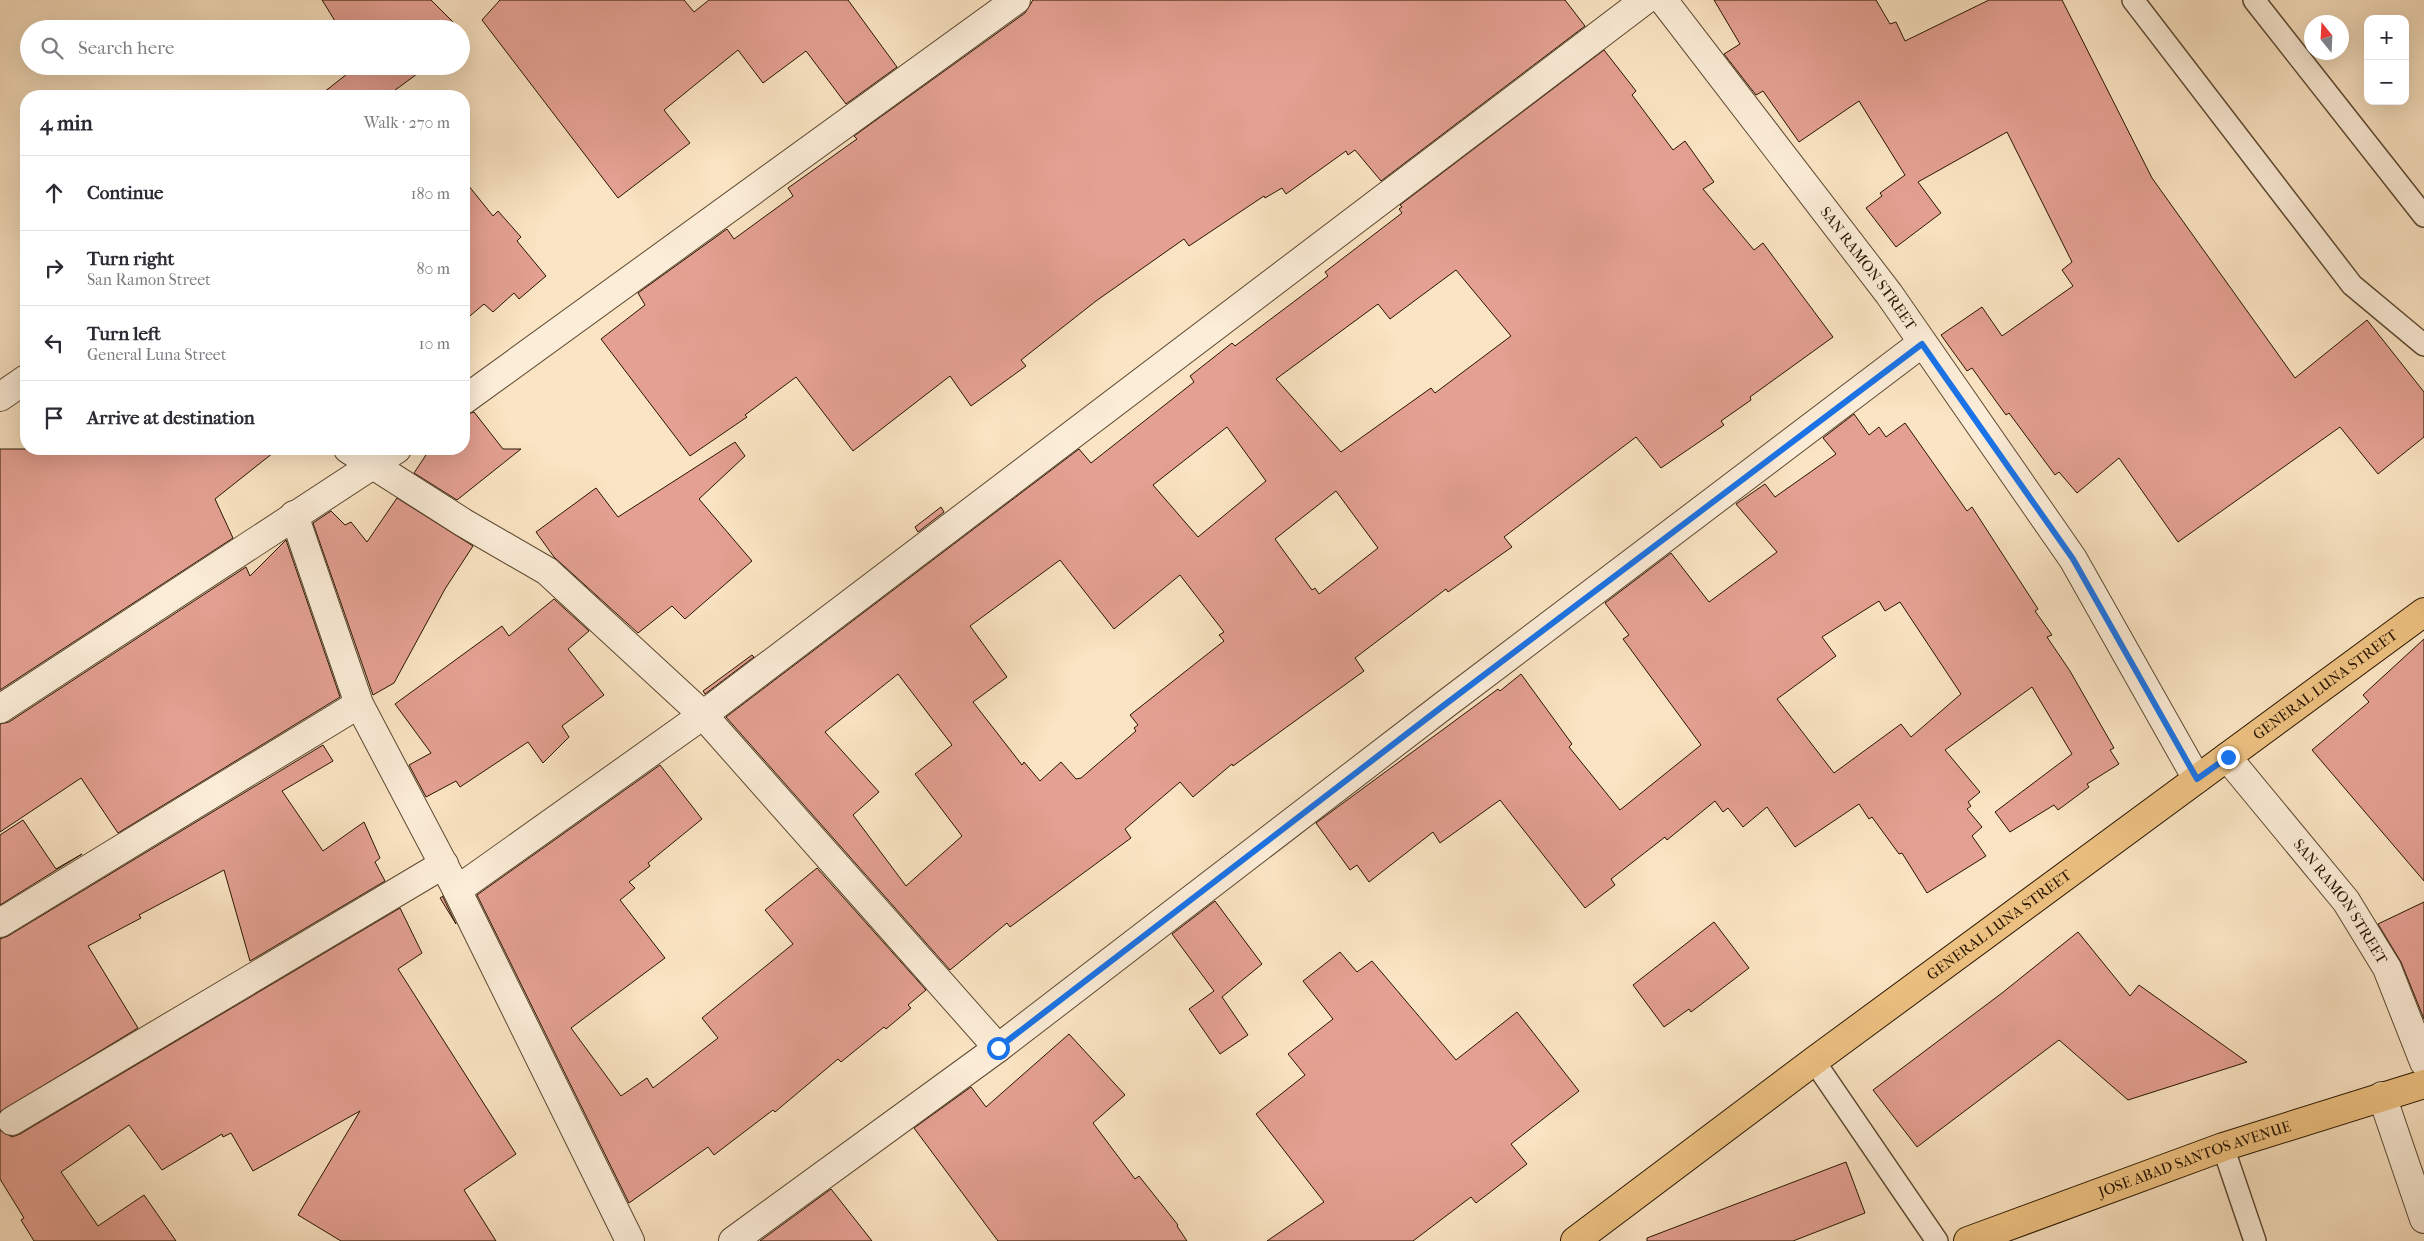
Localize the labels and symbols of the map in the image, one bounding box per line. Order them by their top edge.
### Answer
north arrow [2304,15,2349,60]
street label: SAN RAMON STREET [1816,203,1921,334]
street label: GENERAL LUNA STREET [2249,625,2402,744]
route end [2217,746,2240,769]
street label: SAN RAMON STREET [2290,835,2392,968]
street label: GENERAL LUNA STREET [1923,865,2076,984]
route start [987,1037,1010,1060]
street label: JOSE ABAD SANTOS AVENUE [2095,1117,2293,1202]

